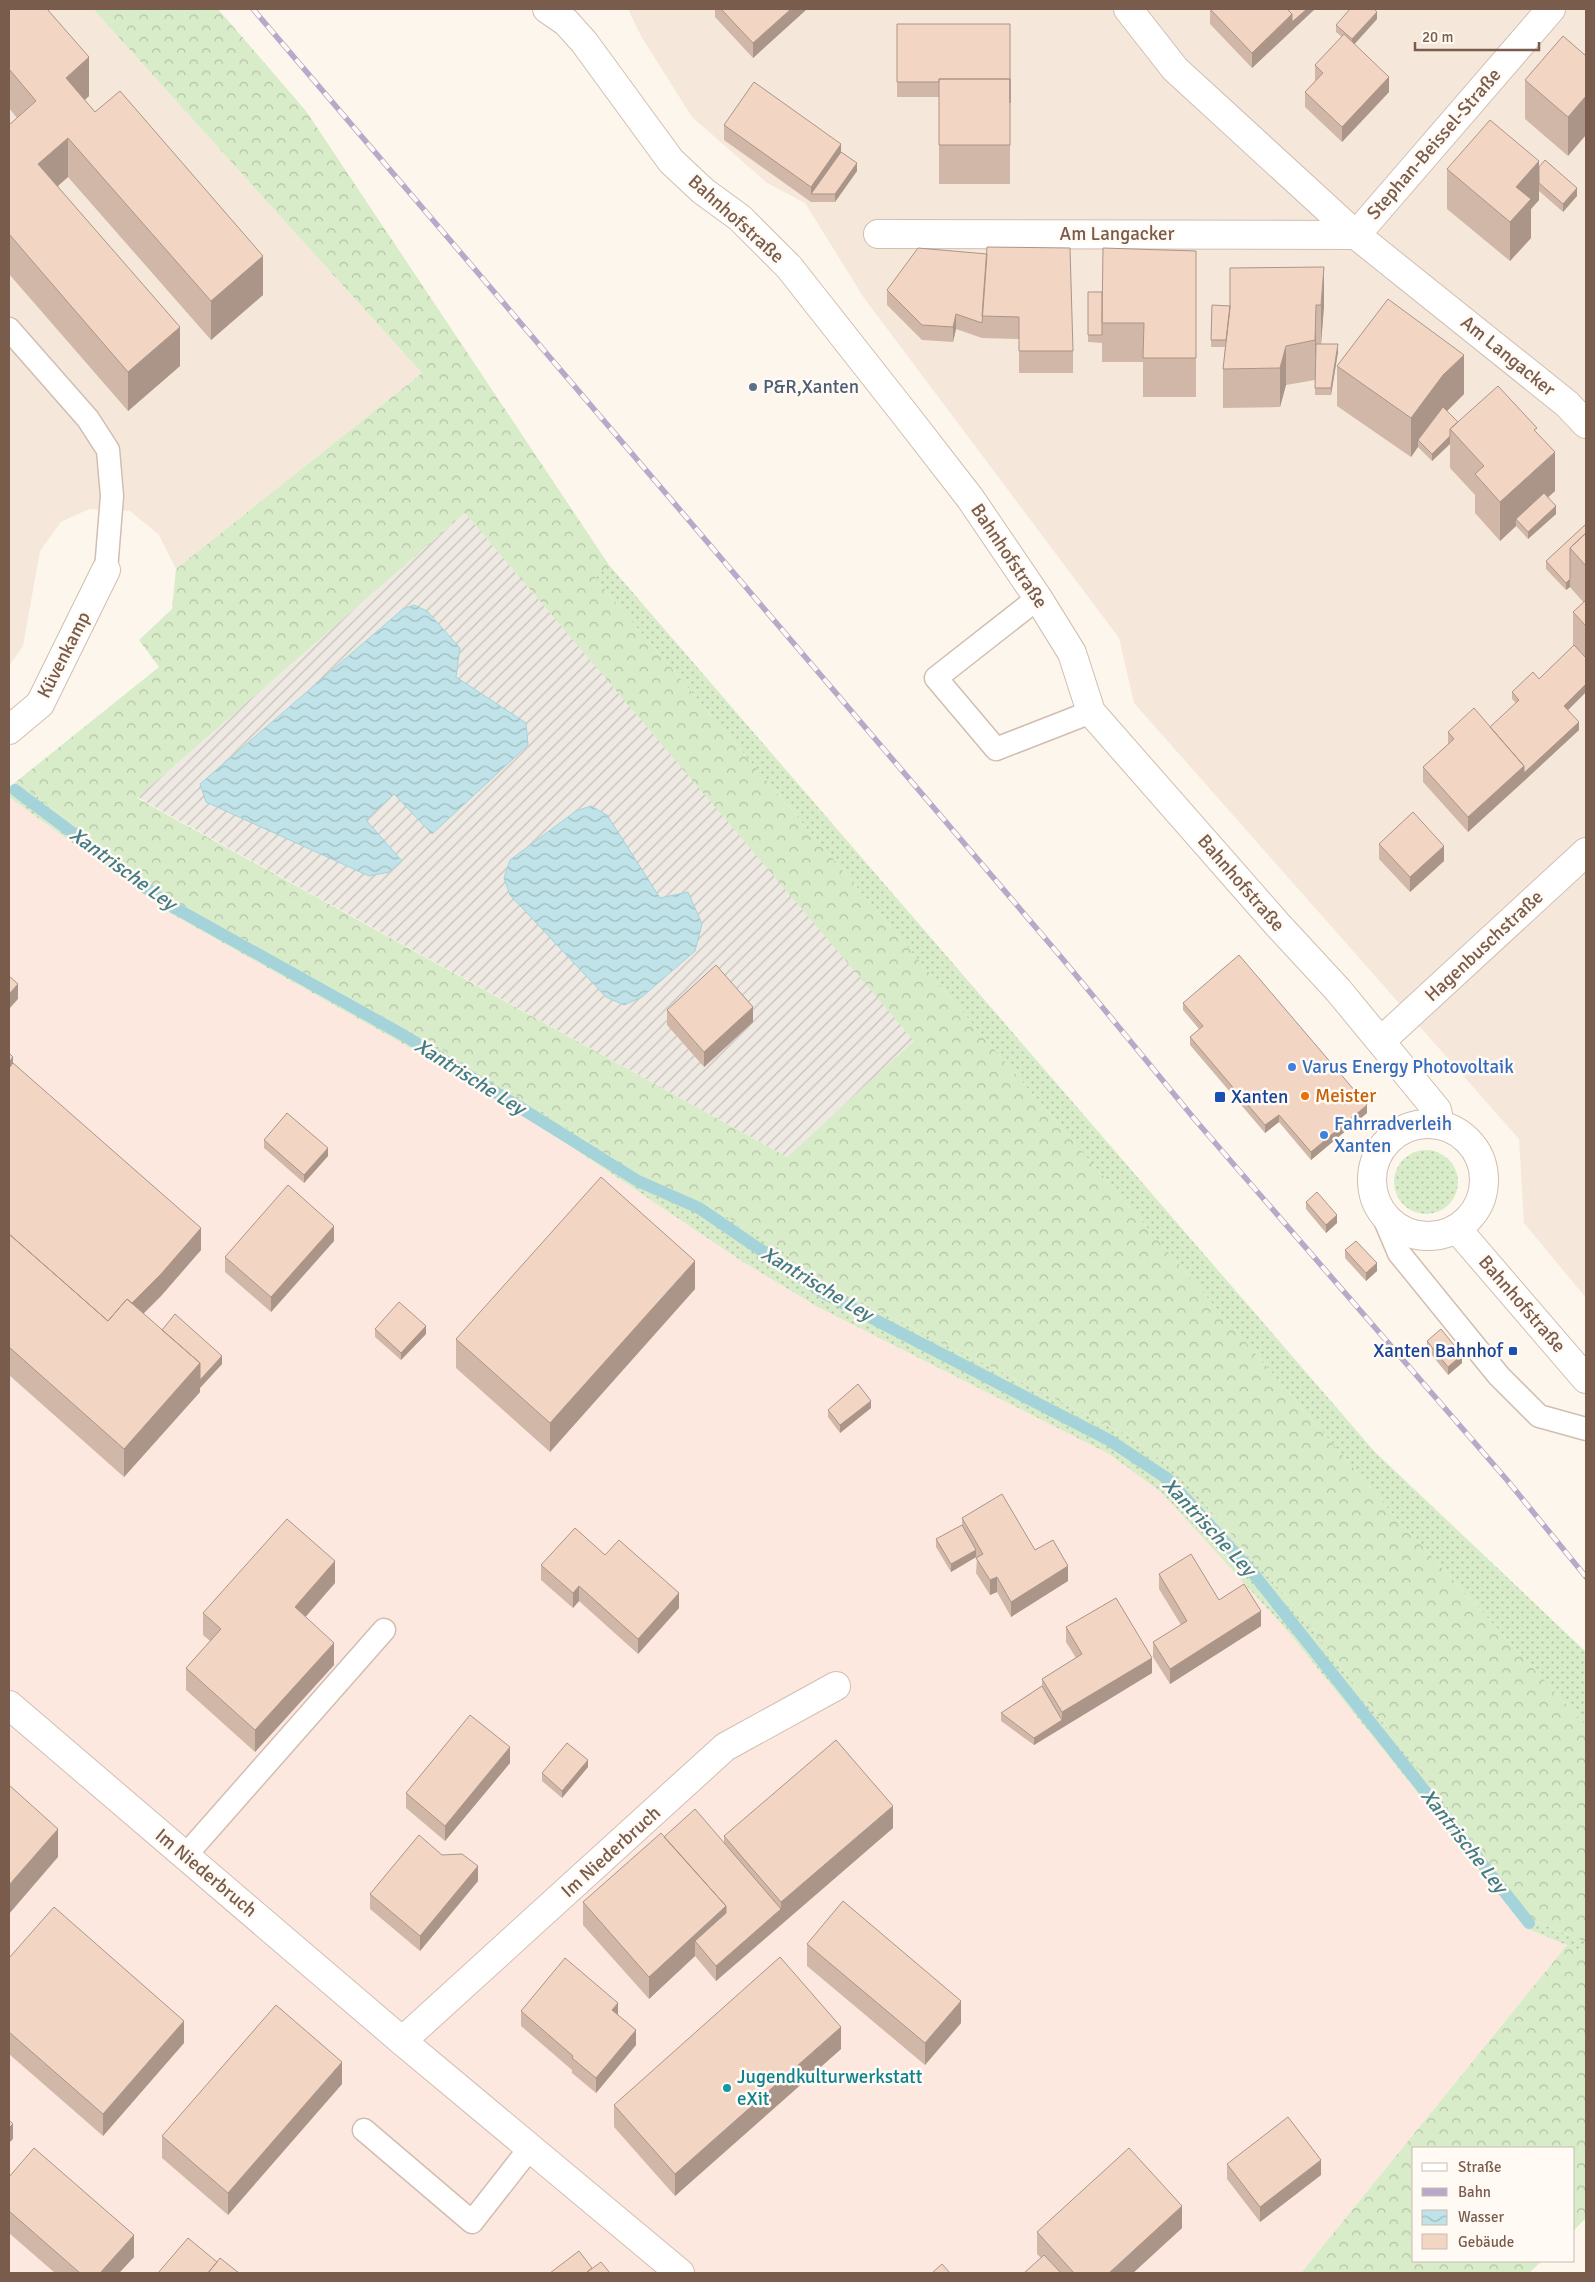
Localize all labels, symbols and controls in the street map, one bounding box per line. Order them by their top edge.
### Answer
scale bar [1415,20,1539,52]
text: 20 m [1422,28,1453,46]
street label: Stephan-Beissel-Straße [1362,63,1506,225]
street label: Bahnhofstraße [683,170,789,268]
street label: Am Langacker [1060,222,1174,246]
street label: Am Langacker [1456,311,1560,401]
place label: P&R,Xanten [763,375,859,399]
marker: P&R,Xanten [747,381,759,393]
street label: Bahnhofstraße [965,499,1053,613]
street label: Küvenkamp [32,608,96,702]
water label: Xantrische Ley [65,822,183,917]
street label: Bahnhofstraße [1192,829,1290,937]
street label: Hagenbuschstraße [1420,885,1548,1007]
water label: Xantrische Ley [410,1033,532,1122]
place label: Varus Energy Photovoltaik [1302,1055,1514,1079]
marker: Varus Energy Photovoltaik [1286,1061,1298,1073]
place label: Meister [1315,1084,1376,1108]
place label: Xanten [1231,1085,1288,1109]
marker: Xanten [1213,1090,1227,1104]
marker: Meister [1299,1090,1311,1102]
place label: Fahrradverleih Xanten [1334,1112,1452,1158]
marker: Fahrradverleih Xanten [1318,1129,1330,1141]
water label: Xantrische Ley [757,1241,879,1328]
street label: Bahnhofstraße [1473,1250,1571,1358]
place label: Xanten Bahnhof [1373,1339,1505,1363]
marker: Xanten Bahnhof [1507,1345,1519,1357]
water label: Xantrische Ley [1157,1473,1263,1583]
water label: Xantrische Ley [1416,1784,1514,1900]
street label: Im Niederbruch [556,1801,666,1903]
street label: Im Niederbruch [150,1823,262,1923]
place label: Jugendkulturwerkstatt eXit [737,2065,923,2111]
marker: Jugendkulturwerkstatt eXit [721,2082,733,2094]
legend [1412,2147,1575,2262]
text: Straße [1458,2158,1502,2176]
text: Bahn [1458,2183,1491,2201]
text: Wasser [1458,2208,1504,2226]
text: Gebäude [1458,2233,1514,2251]

